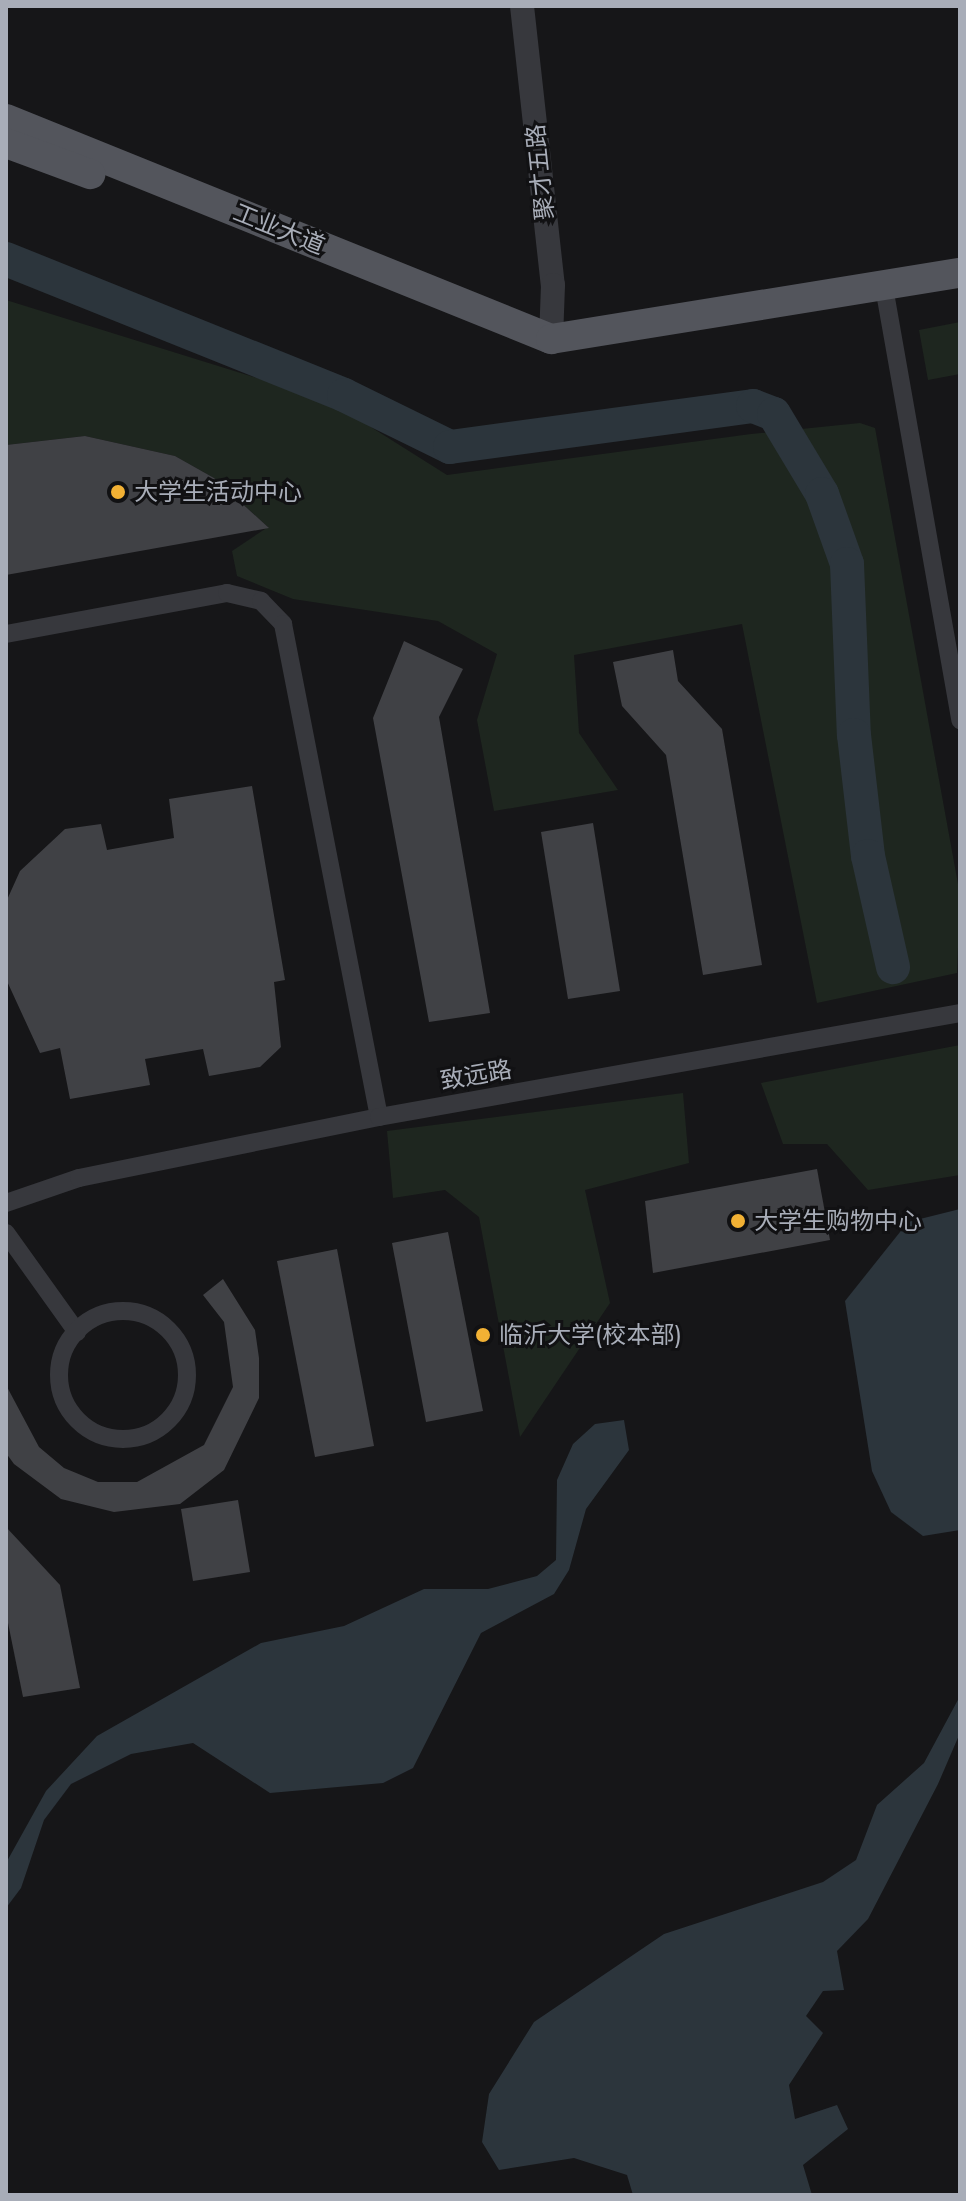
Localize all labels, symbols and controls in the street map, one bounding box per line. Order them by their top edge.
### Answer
street label: 聚才五路 [521,123,559,221]
street label: 工业大道 [229,198,329,260]
place label: 大学生活动中心 [134,478,302,506]
marker: 大学生活动中心 [109,483,127,501]
street label: 致远路 [438,1055,514,1095]
place label: 大学生购物中心 [754,1207,922,1235]
marker: 大学生购物中心 [729,1212,747,1230]
place label: 临沂大学(校本部) [499,1321,682,1349]
marker: 临沂大学(校本部) [474,1326,492,1344]

